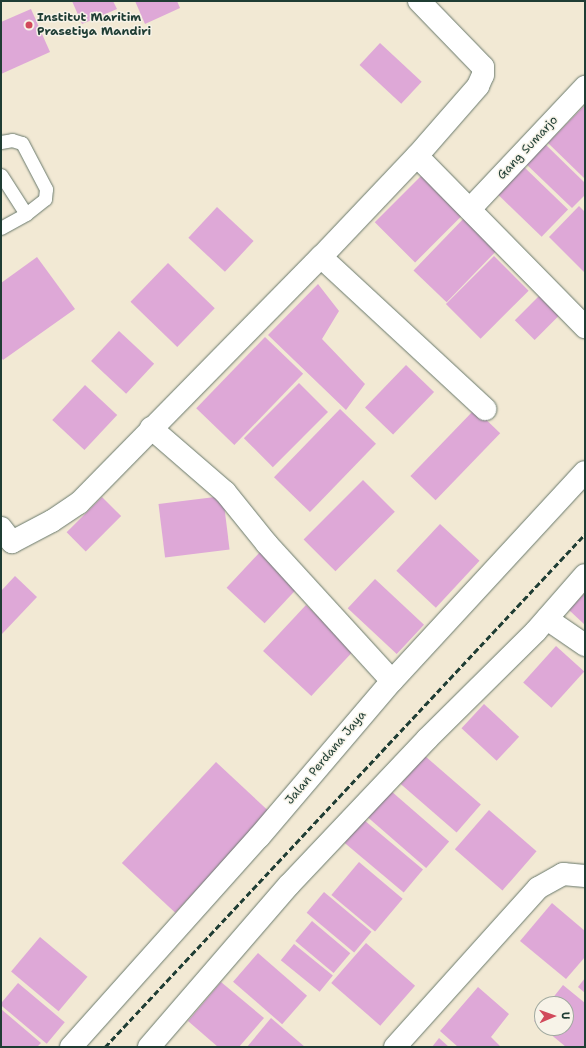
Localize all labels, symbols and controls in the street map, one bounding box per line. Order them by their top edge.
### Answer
place label: Institut Maritim Prasetiya Mandiri [37,11,151,39]
marker: Institut Maritim Prasetiya Mandiri [24,20,34,30]
street label: Gang Sumarjo [495,113,561,183]
street label: Jalan Perdana Jaya [283,708,369,808]
north arrow [534,996,574,1036]
text: U [558,1012,573,1020]

